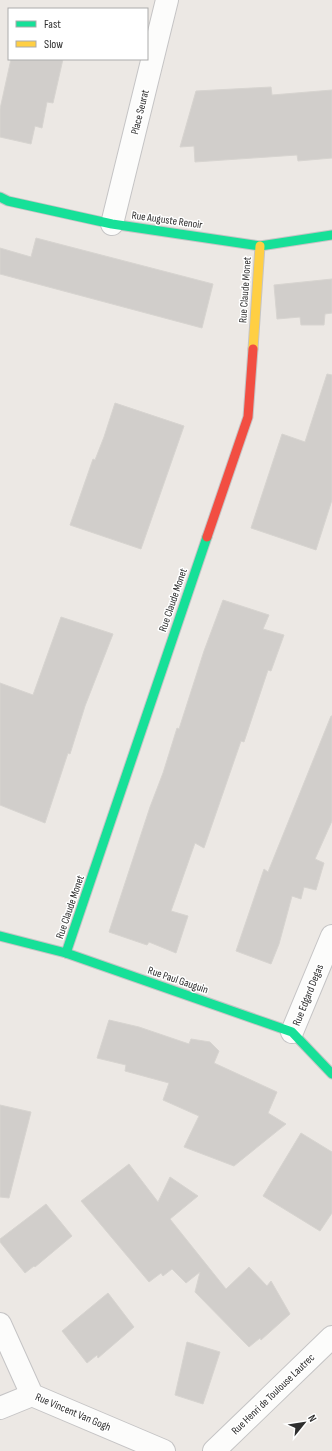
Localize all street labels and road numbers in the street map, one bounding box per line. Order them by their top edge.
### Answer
street label: Place Seurat [128,88,152,136]
street label: Rue Auguste Renoir [131,209,203,231]
street label: Rue Claude Monet [236,256,254,324]
street label: Rue Claude Monet [156,566,190,633]
street label: Rue Claude Monet [53,873,87,940]
street label: Rue Edgard Degas [290,962,326,1028]
street label: Rue Paul Gauguin [146,964,210,996]
street label: Rue Henri de Toulouse Lautrec [229,1351,317,1437]
street label: Rue Vincent Van Gogh [33,1390,113,1434]

